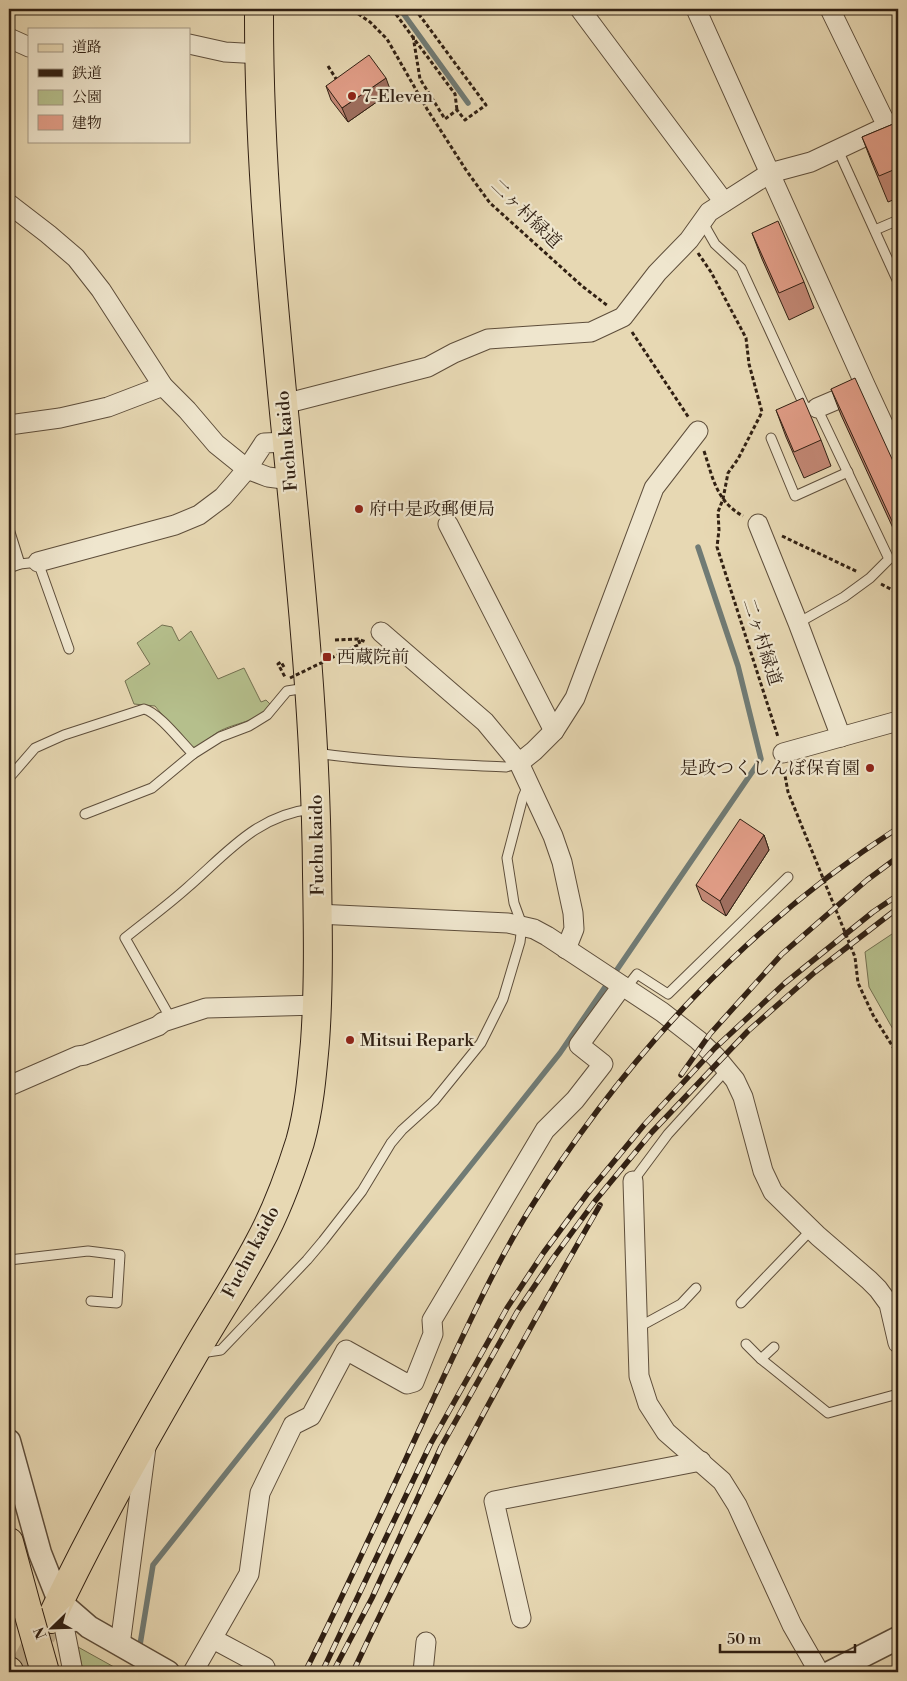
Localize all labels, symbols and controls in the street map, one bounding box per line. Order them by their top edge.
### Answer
legend [28,28,190,142]
text: 道路 [72,38,102,57]
text: 鉄道 [72,64,102,83]
place label: 7-Eleven [362,85,433,108]
text: 公園 [72,88,102,107]
marker: 7-Eleven [346,90,358,102]
text: 建物 [72,114,102,133]
street label: 二ヶ村緑道 [486,174,566,254]
street label: Fuchu kaido [271,390,303,492]
place label: 府中是政郵便局 [369,498,495,521]
marker: 府中是政郵便局 [353,503,365,515]
street label: 二ヶ村緑道 [737,596,787,688]
place label: 西蔵院前 [337,646,409,669]
marker: 西蔵院前 [321,651,333,663]
place label: 是政つくしんぼ保育園 [680,757,860,780]
marker: 是政つくしんぼ保育園 [864,762,876,774]
street label: Fuchu kaido [305,794,329,896]
place label: Mitsui Repark [360,1029,475,1052]
marker: Mitsui Repark [344,1034,356,1046]
street label: Fuchu kaido [217,1202,285,1302]
north arrow [28,1604,78,1654]
scale bar [720,1621,854,1653]
text: N [31,1624,51,1641]
text: 50 m [727,1630,761,1649]

